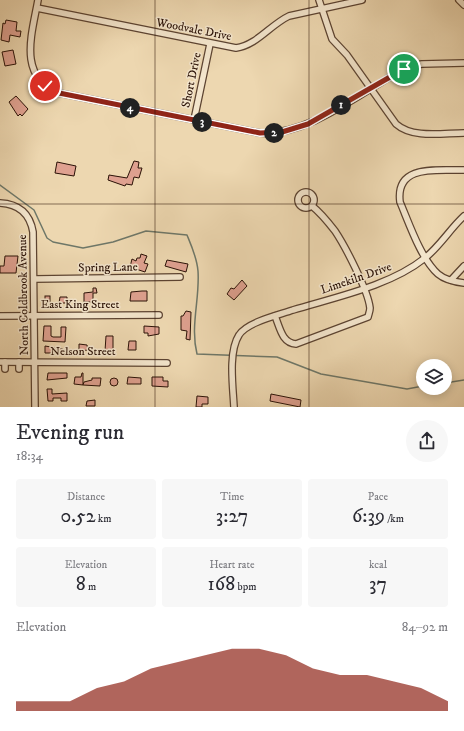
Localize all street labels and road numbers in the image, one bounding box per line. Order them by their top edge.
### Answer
street label: Woodvale Drive [154,15,233,44]
street label: Short Drive [178,51,205,109]
street label: North Coldbrook Avenue [15,234,32,355]
street label: Spring Lane [78,259,138,276]
street label: Limekiln Drive [319,259,394,298]
street label: East King Street [41,297,119,312]
street label: Nelson Street [50,344,116,359]

